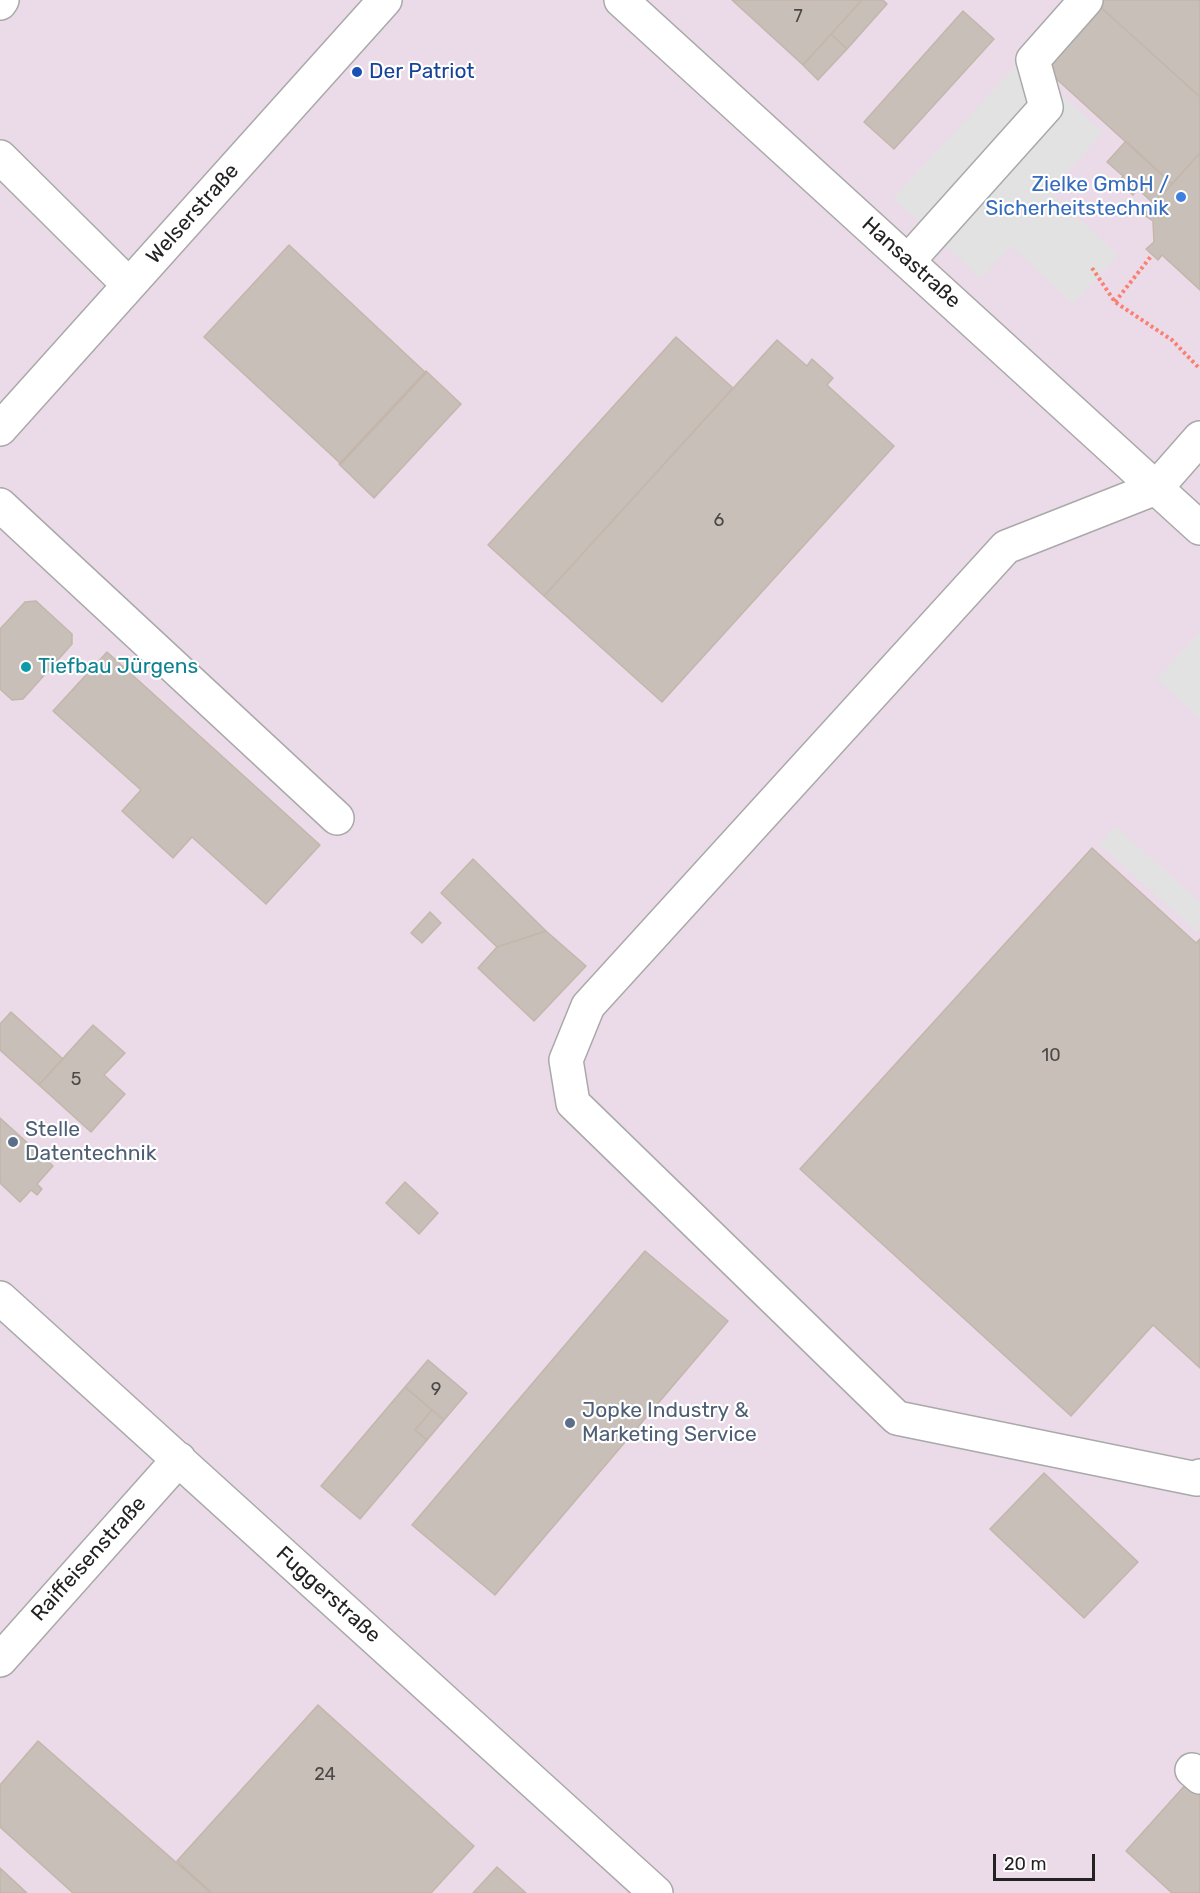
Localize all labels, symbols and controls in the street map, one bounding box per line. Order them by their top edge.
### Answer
house number: 7 [793,6,803,28]
place label: Der Patriot [369,59,475,85]
marker: Der Patriot [350,65,364,79]
street label: Welserstraße [141,159,245,269]
place label: Zielke GmbH / Sicherheitstechnik [985,172,1169,222]
marker: Zielke GmbH / Sicherheitstechnik [1174,190,1188,204]
street label: Hansastraße [856,212,966,314]
house number: 6 [714,510,724,532]
place label: Tiefbau Jürgens [38,654,198,680]
marker: Tiefbau Jürgens [19,660,33,674]
house number: 10 [1041,1045,1061,1067]
house number: 5 [71,1069,81,1091]
place label: Stelle Datentechnik [25,1117,157,1167]
marker: Stelle Datentechnik [6,1135,20,1149]
house number: 9 [431,1379,441,1401]
place label: Jopke Industry & Marketing Service [582,1398,757,1448]
marker: Jopke Industry & Marketing Service [563,1416,577,1430]
street label: Raiffeisenstraße [26,1491,152,1627]
street label: Fuggerstraße [271,1541,385,1649]
house number: 24 [314,1764,336,1786]
scale bar [996,1842,1098,1880]
text: 20 m [1004,1853,1046,1875]

